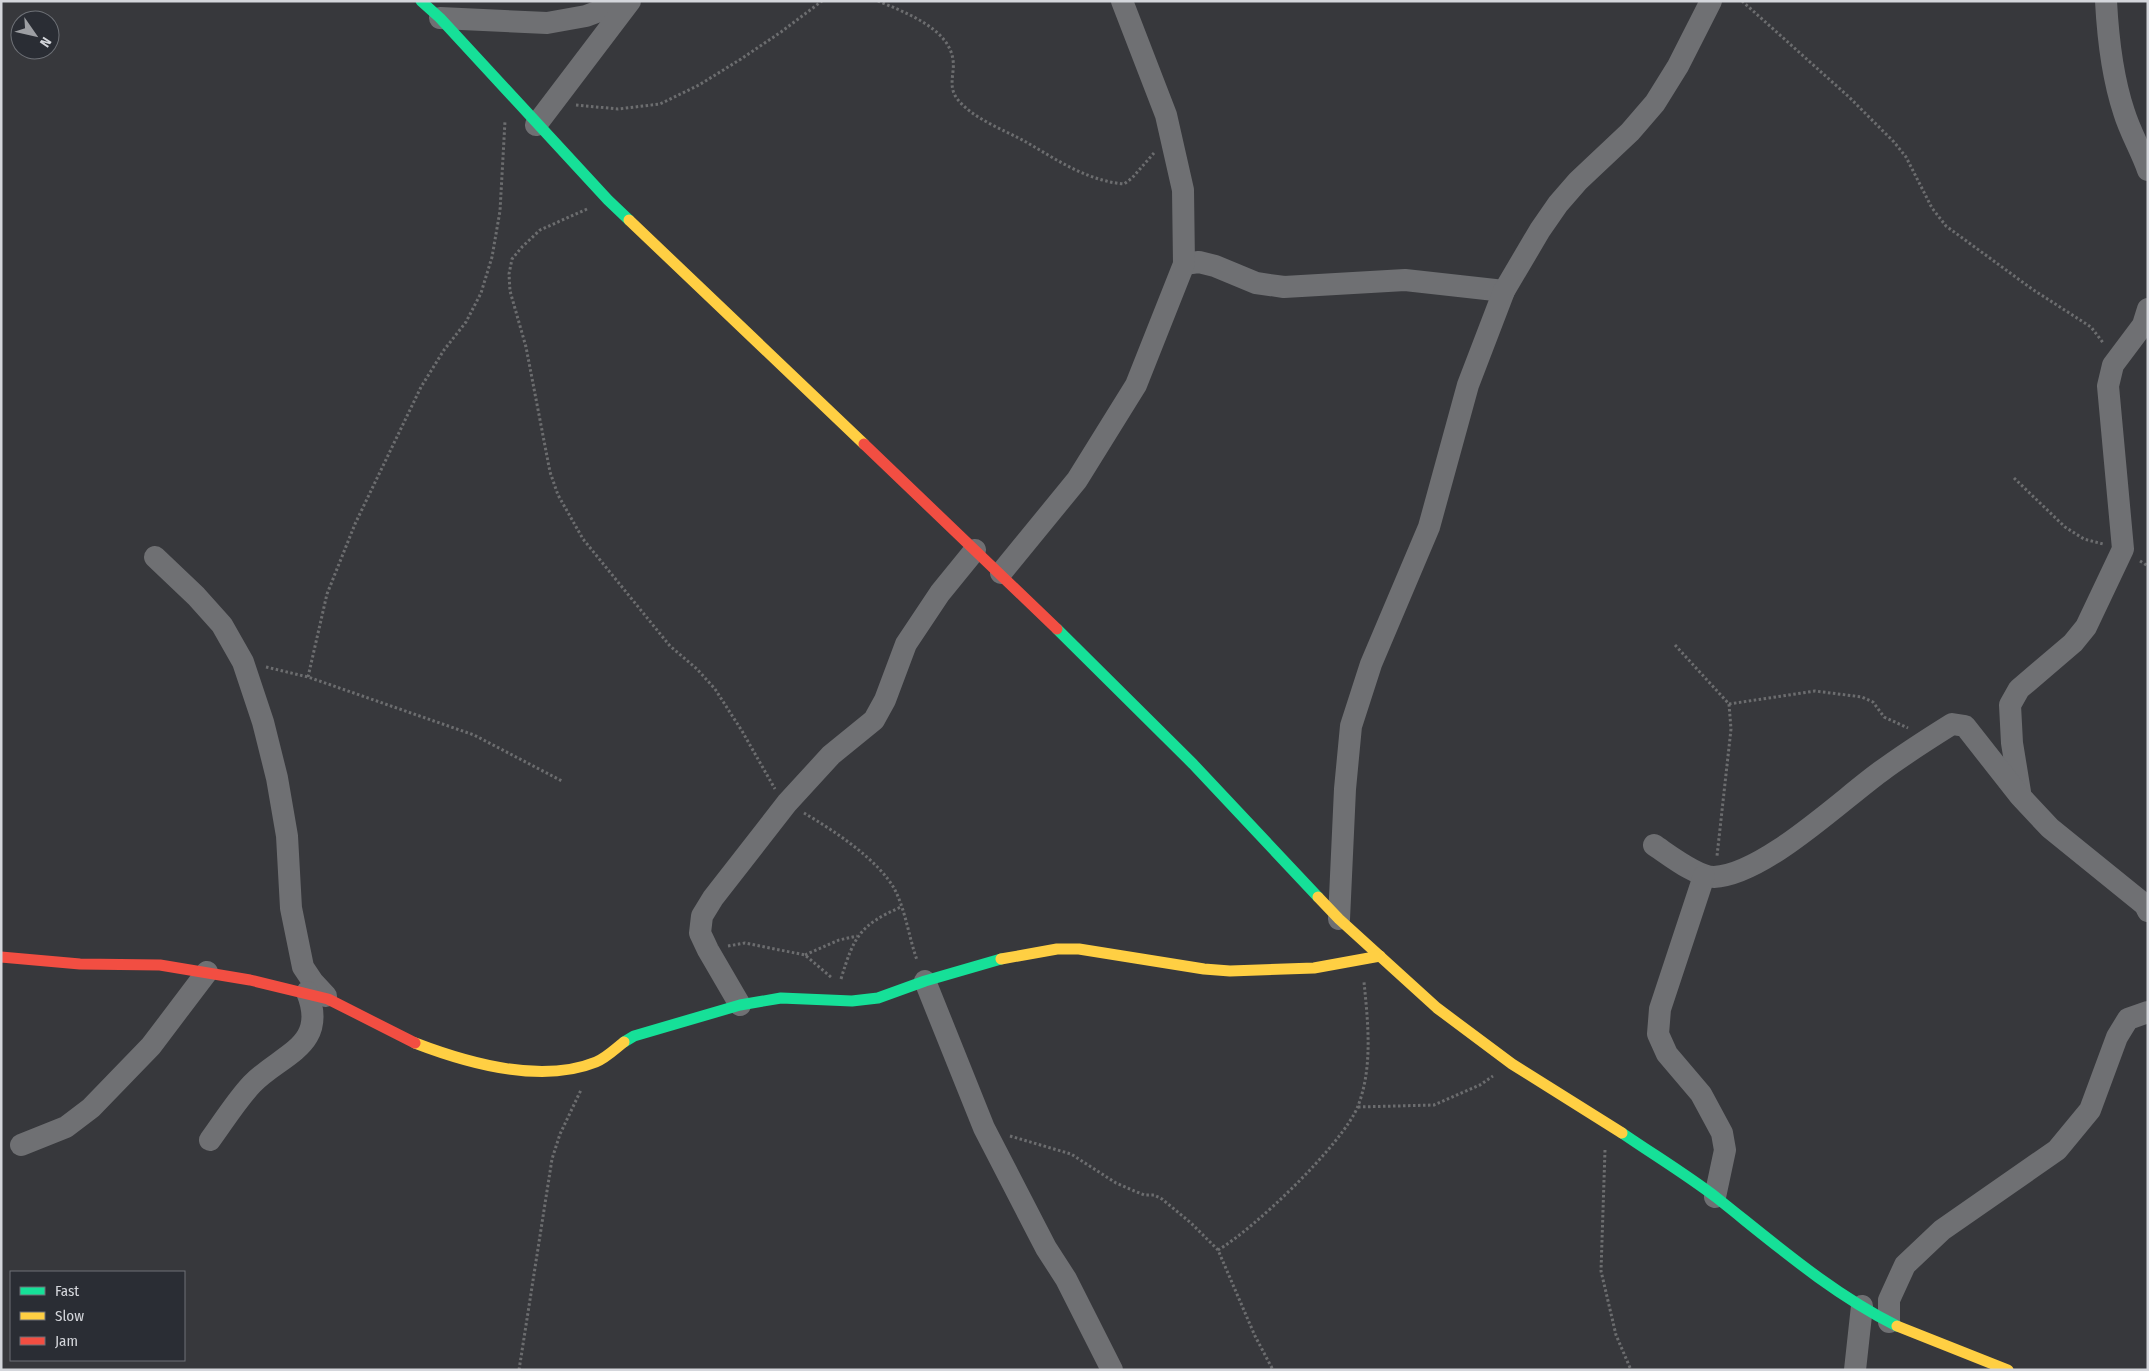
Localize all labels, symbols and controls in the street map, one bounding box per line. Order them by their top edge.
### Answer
north arrow [10,10,60,60]
text: N [36,34,55,50]
legend [10,1271,185,1361]
text: Fast [55,1282,79,1300]
text: Slow [55,1307,84,1325]
text: Jam [55,1332,78,1350]

